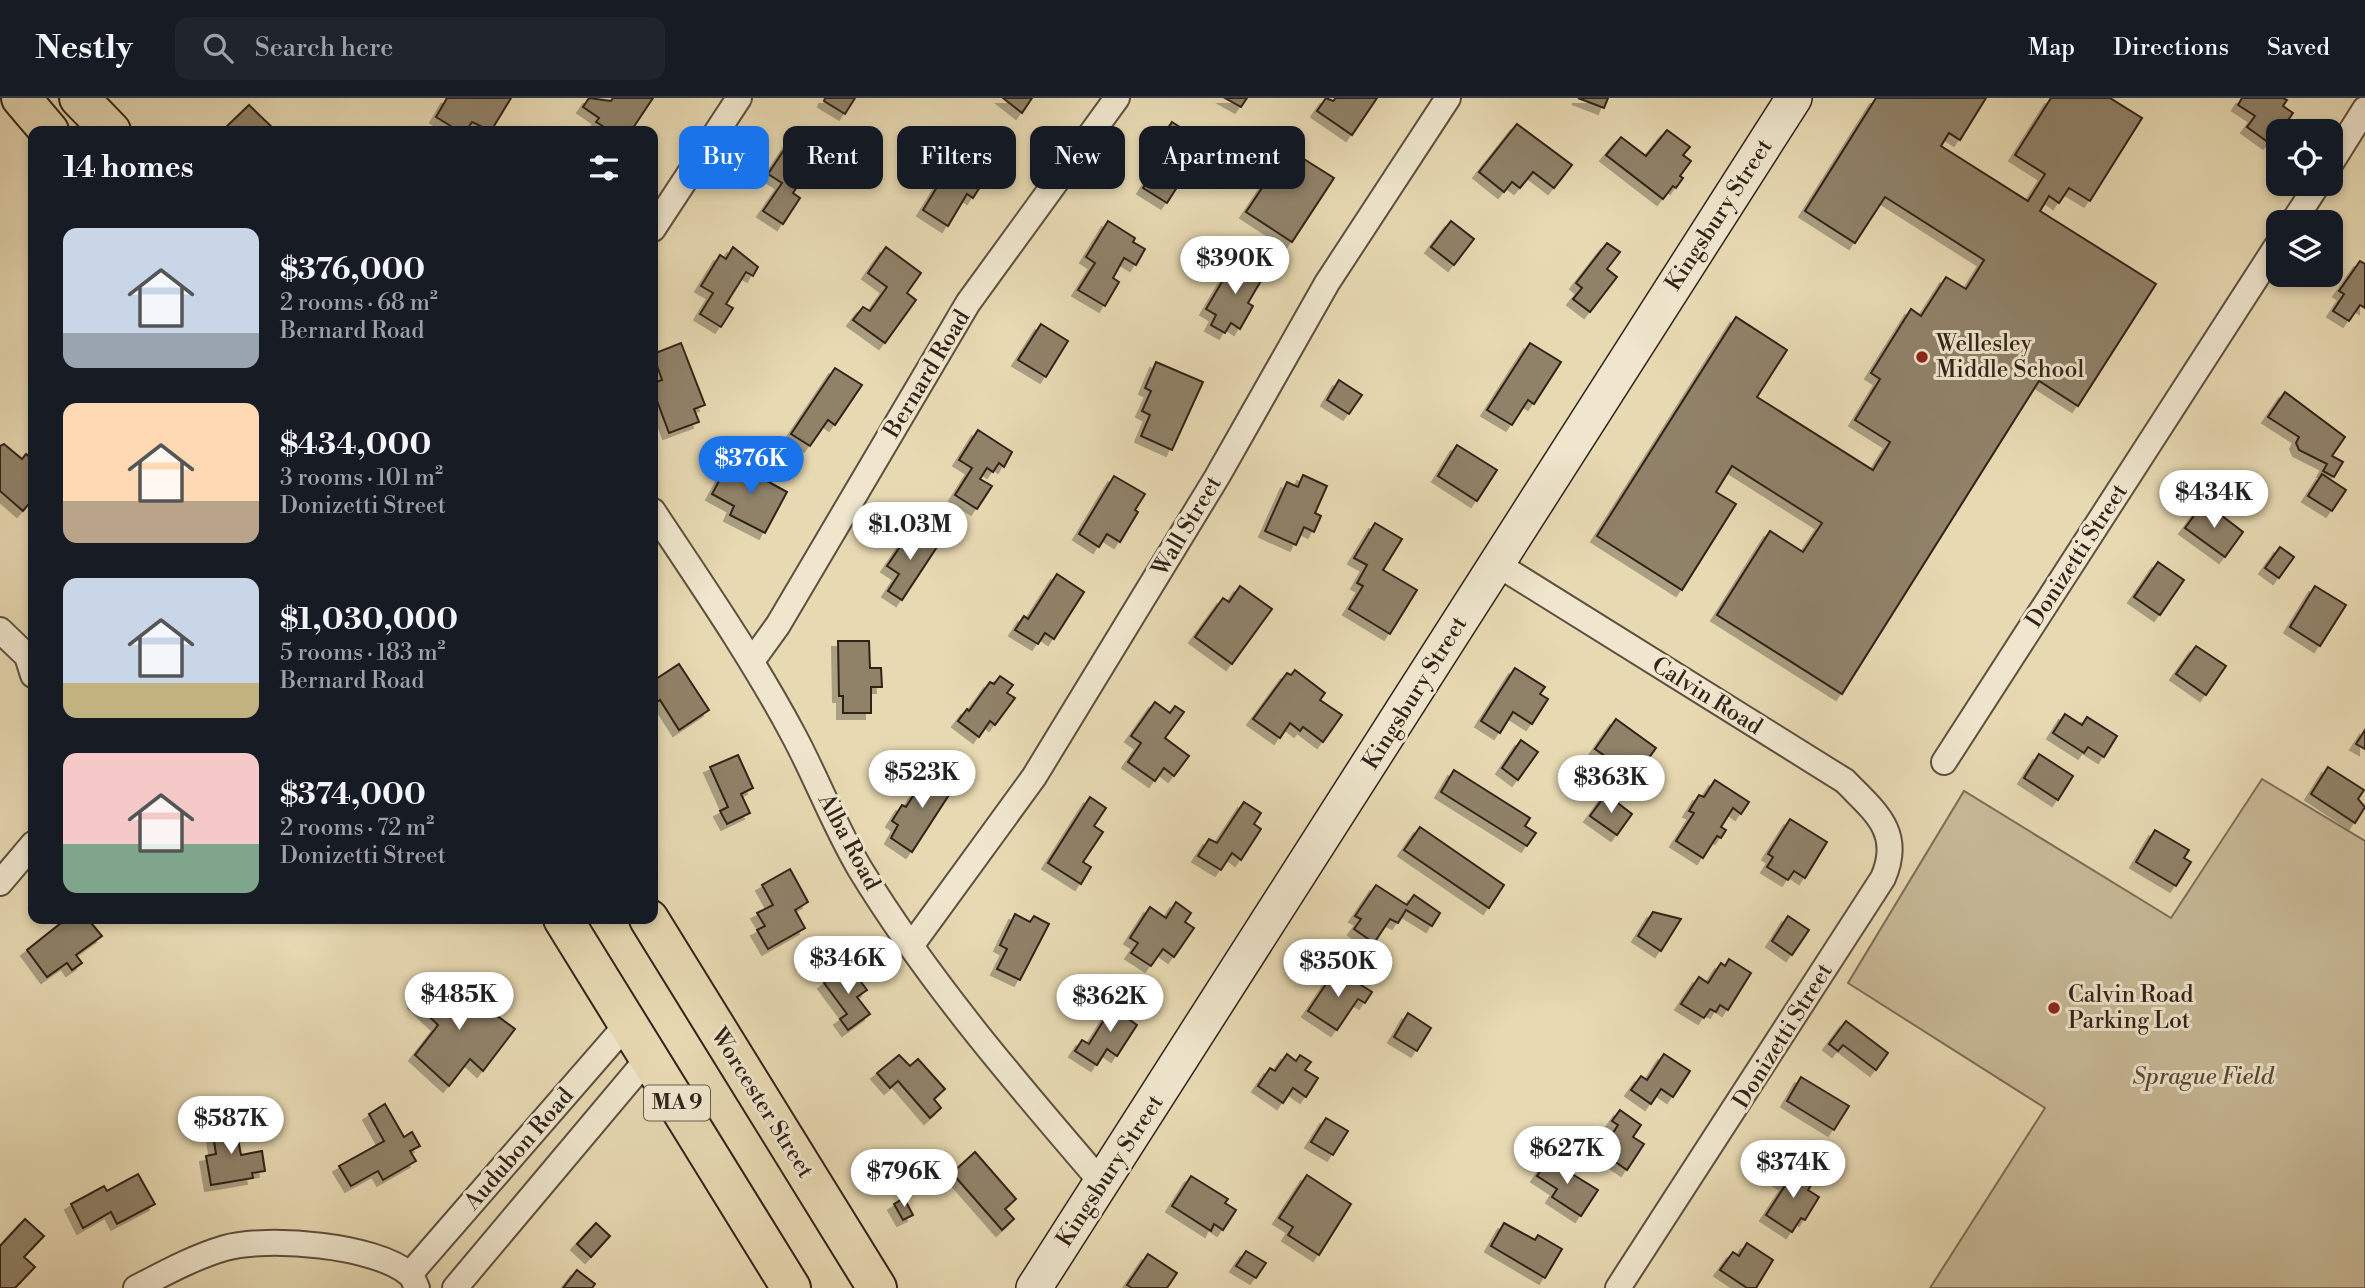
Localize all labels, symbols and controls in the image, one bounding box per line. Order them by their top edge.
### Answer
search box [175,17,665,80]
text: Nestly [35,28,133,69]
icon: search [199,29,237,67]
text: Search here [255,32,393,64]
text: Map [2028,33,2075,63]
text: Directions [2113,33,2229,63]
text: Saved [2267,33,2330,63]
map controls [2266,119,2343,287]
button: locate [2266,119,2343,196]
chip: Buy [679,126,769,189]
chip: Rent [783,126,883,189]
chip: Filters [897,126,1016,189]
chip: New [1030,126,1125,189]
chip: Apartment [1139,126,1305,189]
street label: Kingsbury Street [1659,134,1779,296]
text: 14 homes [63,149,194,187]
icon: filters [585,149,623,187]
button: layers [2266,210,2343,287]
pin: $390K [1186,236,1284,296]
text: $390K [1196,245,1274,273]
text: $376,000 [280,251,425,289]
icon: home [119,256,203,340]
text: 2 rooms · 68 m² [280,289,438,317]
street label: Bernard Road [877,305,976,444]
text: Bernard Road [280,317,424,345]
place label: Wellesley Middle School [1935,330,2084,384]
marker: Wellesley Middle School [1914,349,1930,365]
text: $434,000 [280,426,431,464]
icon: home [119,431,203,515]
pin: $376K [702,436,800,496]
text: $376K [715,445,787,473]
text: 3 rooms · 101 m² [280,464,443,492]
pin: $434K [2165,470,2263,530]
street label: Wall Street [1146,471,1228,582]
street label: Donizetti Street [2020,479,2134,633]
text: $434K [2175,479,2253,507]
text: Donizetti Street [280,492,446,520]
pin: $1.03M [853,503,967,562]
text: $1.03M [868,511,952,539]
text: $1,030,000 [280,601,458,639]
icon: home [119,606,203,690]
street label: Kingsbury Street [1357,611,1473,775]
text: 5 rooms · 183 m² [280,639,446,667]
street label: Calvin Road [1646,651,1768,741]
text: Bernard Road [280,667,424,695]
pin: $523K [873,750,971,810]
pin: $363K [1562,756,1660,815]
text: $523K [885,759,959,787]
text: $363K [1574,764,1648,792]
text: $374,000 [280,776,426,814]
icon: home [119,781,203,865]
street label: Alba Road [811,788,886,895]
text: 2 rooms · 72 m² [280,814,434,842]
text: Donizetti Street [280,842,446,870]
pin: $346K [799,936,897,996]
pin: $350K [1289,940,1387,999]
text: $346K [810,945,886,973]
text: $350K [1299,948,1377,976]
street label: Donizetti Street [1727,958,1839,1114]
pin: $485K [410,972,508,1032]
pin: $362K [1061,974,1159,1034]
text: $485K [421,981,497,1009]
place label: Calvin Road Parking Lot [2068,981,2193,1035]
text: $362K [1072,983,1148,1011]
marker: Calvin Road Parking Lot [2046,1000,2062,1016]
street label: Worcester Street [704,1022,819,1183]
park label: Sprague Field [2132,1063,2275,1091]
street label: Audubon Road [458,1082,580,1217]
road number: MA 9 [644,1086,710,1121]
street label: Kingsbury Street [1050,1090,1170,1252]
pin: $587K [182,1096,280,1156]
text: $587K [194,1105,268,1133]
pin: $627K [1518,1126,1616,1186]
text: $627K [1530,1135,1604,1163]
pin: $374K [1744,1140,1842,1200]
text: $374K [1756,1149,1830,1177]
pin: $796K [855,1150,953,1209]
text: $796K [867,1158,941,1186]

